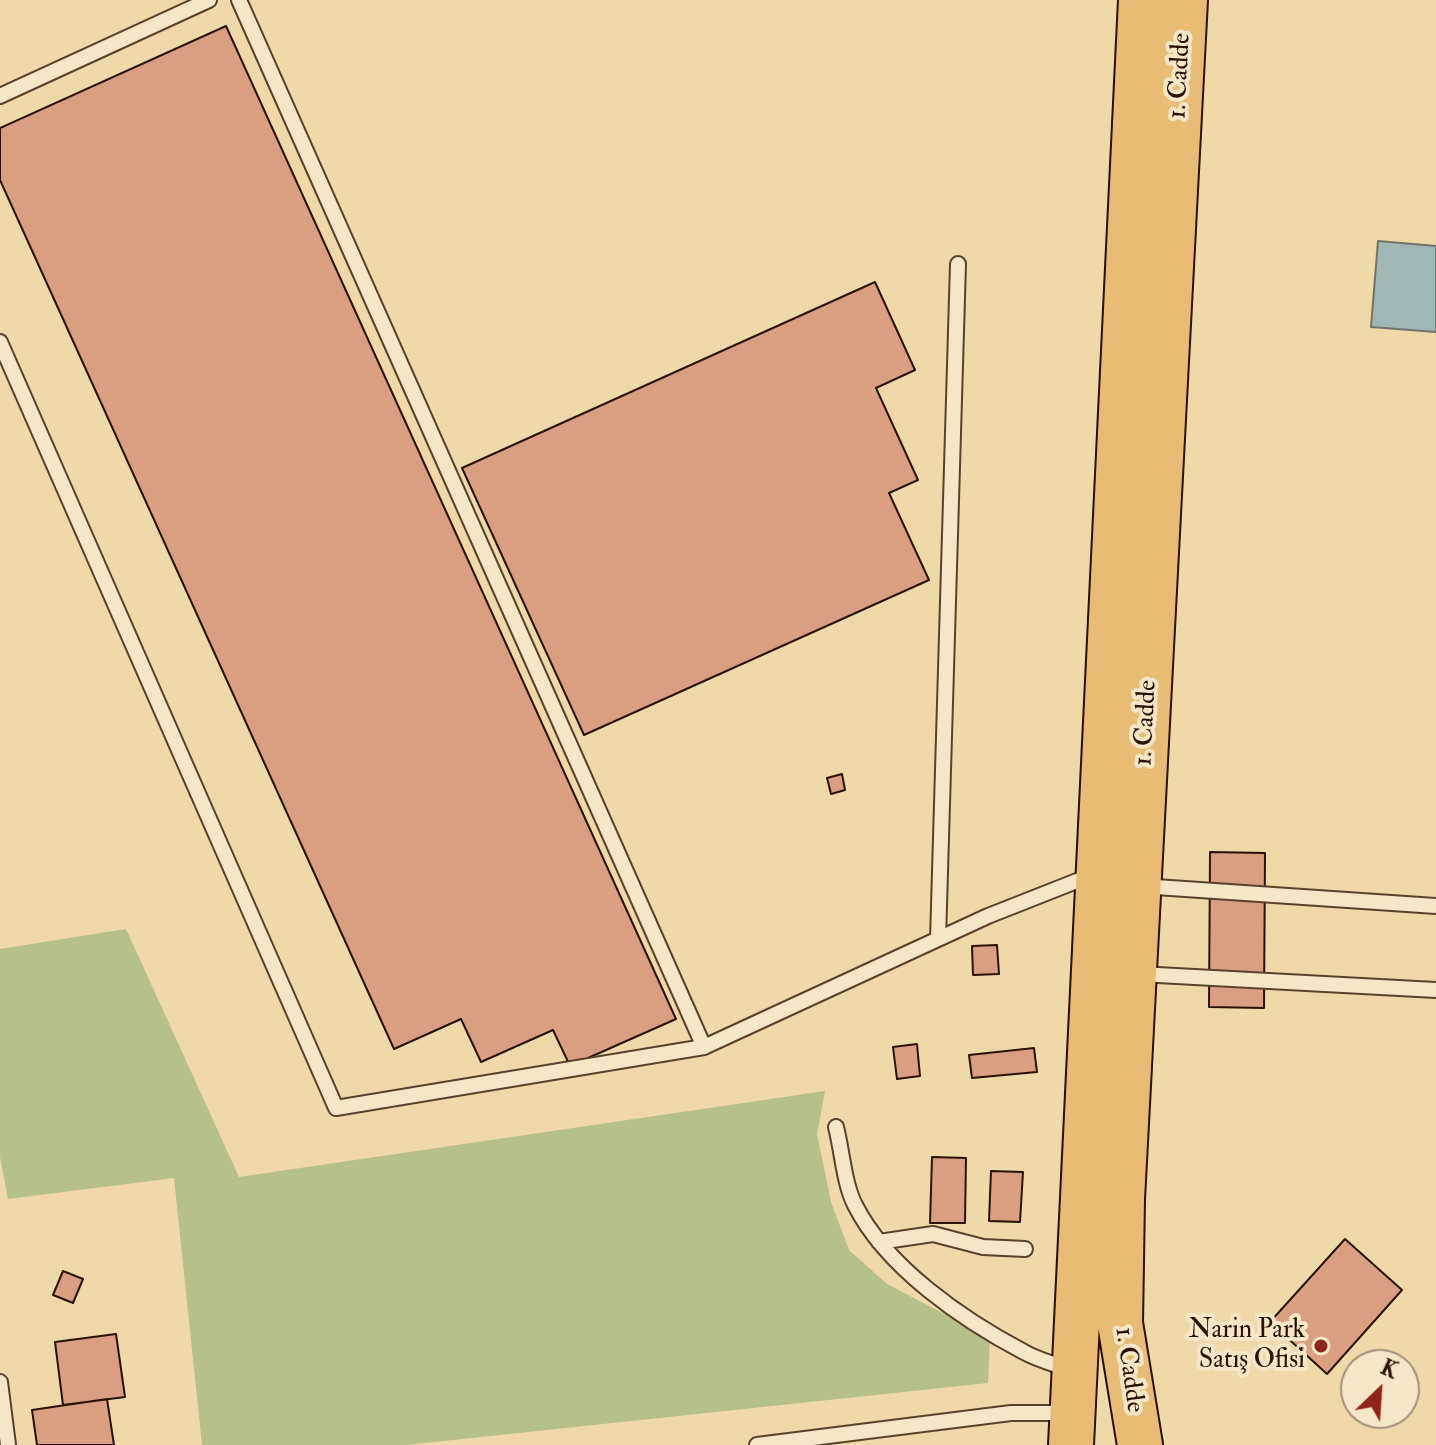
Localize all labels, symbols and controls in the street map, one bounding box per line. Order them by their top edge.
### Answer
street label: 1. Cadde [1163,32,1199,120]
street label: 1. Cadde [1129,679,1165,767]
place label: Narin Park Satış Ofisi [1189,1315,1305,1376]
street label: 1. Cadde [1107,1325,1149,1415]
marker: Narin Park Satış Ofisi [1312,1337,1330,1355]
north arrow [1340,1349,1420,1429]
text: K [1376,1353,1402,1385]

